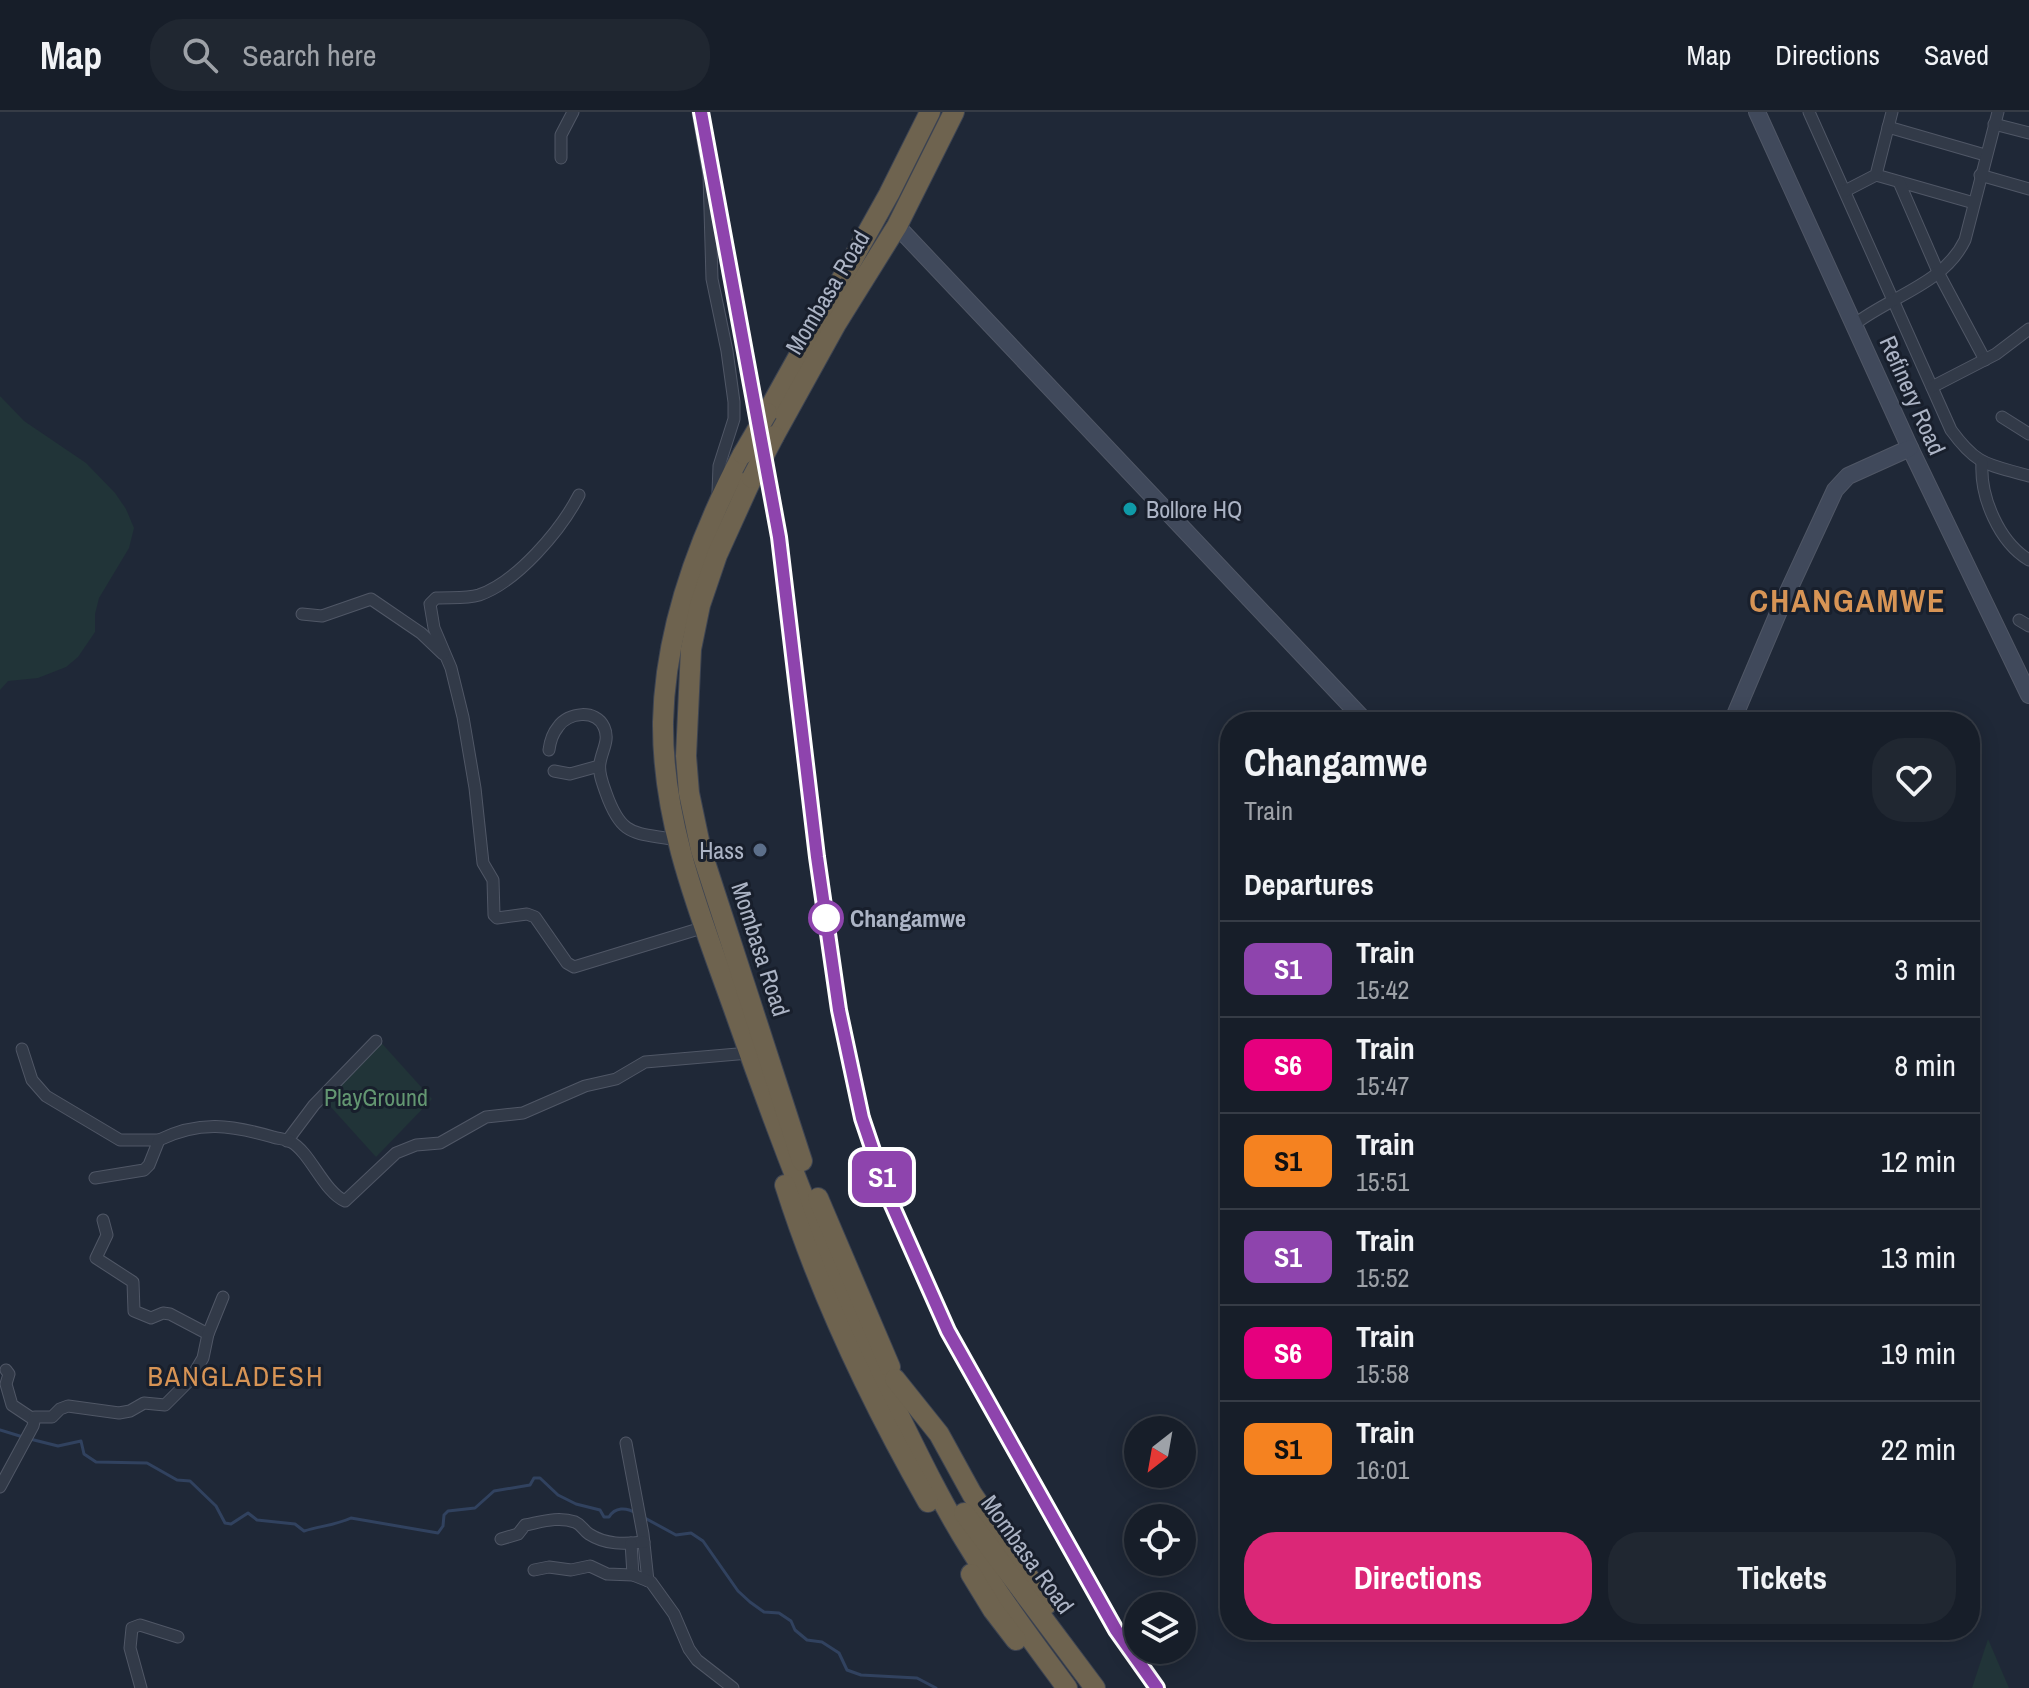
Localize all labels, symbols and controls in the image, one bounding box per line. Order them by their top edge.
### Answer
search box [150,19,710,91]
text: Map [40,30,102,81]
icon: search [178,33,222,77]
text: Search here [242,35,376,75]
text: Map [1687,36,1731,74]
text: Directions [1775,36,1880,74]
text: Saved [1924,36,1989,74]
street label: Mombasa Road [778,224,876,360]
street label: Refinery Road [1873,331,1953,459]
place label: Bollore HQ [1146,493,1242,525]
marker: Bollore HQ [1121,500,1139,518]
district label: CHANGAMWE [1749,579,1947,622]
text: Changamwe [1244,737,1428,788]
button: heart [1872,738,1956,822]
text: Train [1244,793,1293,828]
place label: Hass [699,834,744,866]
marker: Hass [751,841,769,859]
text: Departures [1244,864,1374,904]
street label: Mombasa Road [724,878,798,1020]
marker: Changamwe [809,901,843,935]
place label: Changamwe [850,902,966,934]
text: Train [1356,932,1415,972]
text: 3 min [1894,949,1956,989]
text: S1 [1274,950,1302,988]
text: 15:42 [1356,972,1409,1007]
text: Train [1356,1028,1415,1068]
text: 8 min [1894,1045,1956,1085]
text: S6 [1274,1046,1302,1084]
text: 15:47 [1356,1068,1409,1103]
park label: PlayGround [324,1081,428,1113]
text: Train [1356,1124,1415,1164]
text: 12 min [1881,1141,1956,1181]
text: S1 [1274,1142,1302,1180]
line badge: S1 [846,1151,918,1203]
text: S1 [868,1158,896,1196]
text: 15:51 [1356,1164,1409,1199]
text: Train [1356,1220,1415,1260]
text: 13 min [1881,1237,1956,1277]
text: S1 [1274,1238,1302,1276]
text: 15:52 [1356,1260,1409,1295]
text: Train [1356,1316,1415,1356]
text: 19 min [1881,1333,1956,1373]
text: S6 [1274,1334,1302,1372]
text: 15:58 [1356,1356,1409,1391]
district label: BANGLADESH [148,1357,324,1395]
text: Train [1356,1412,1415,1452]
north arrow [1124,1416,1196,1488]
map controls [1124,1416,1196,1664]
text: 22 min [1881,1429,1956,1469]
text: S1 [1274,1430,1302,1468]
text: 16:01 [1356,1452,1409,1487]
street label: Mombasa Road [974,1488,1082,1620]
button: locate [1124,1504,1196,1576]
button: Directions [1244,1532,1592,1624]
button: Tickets [1608,1532,1956,1624]
button: layers [1124,1592,1196,1664]

